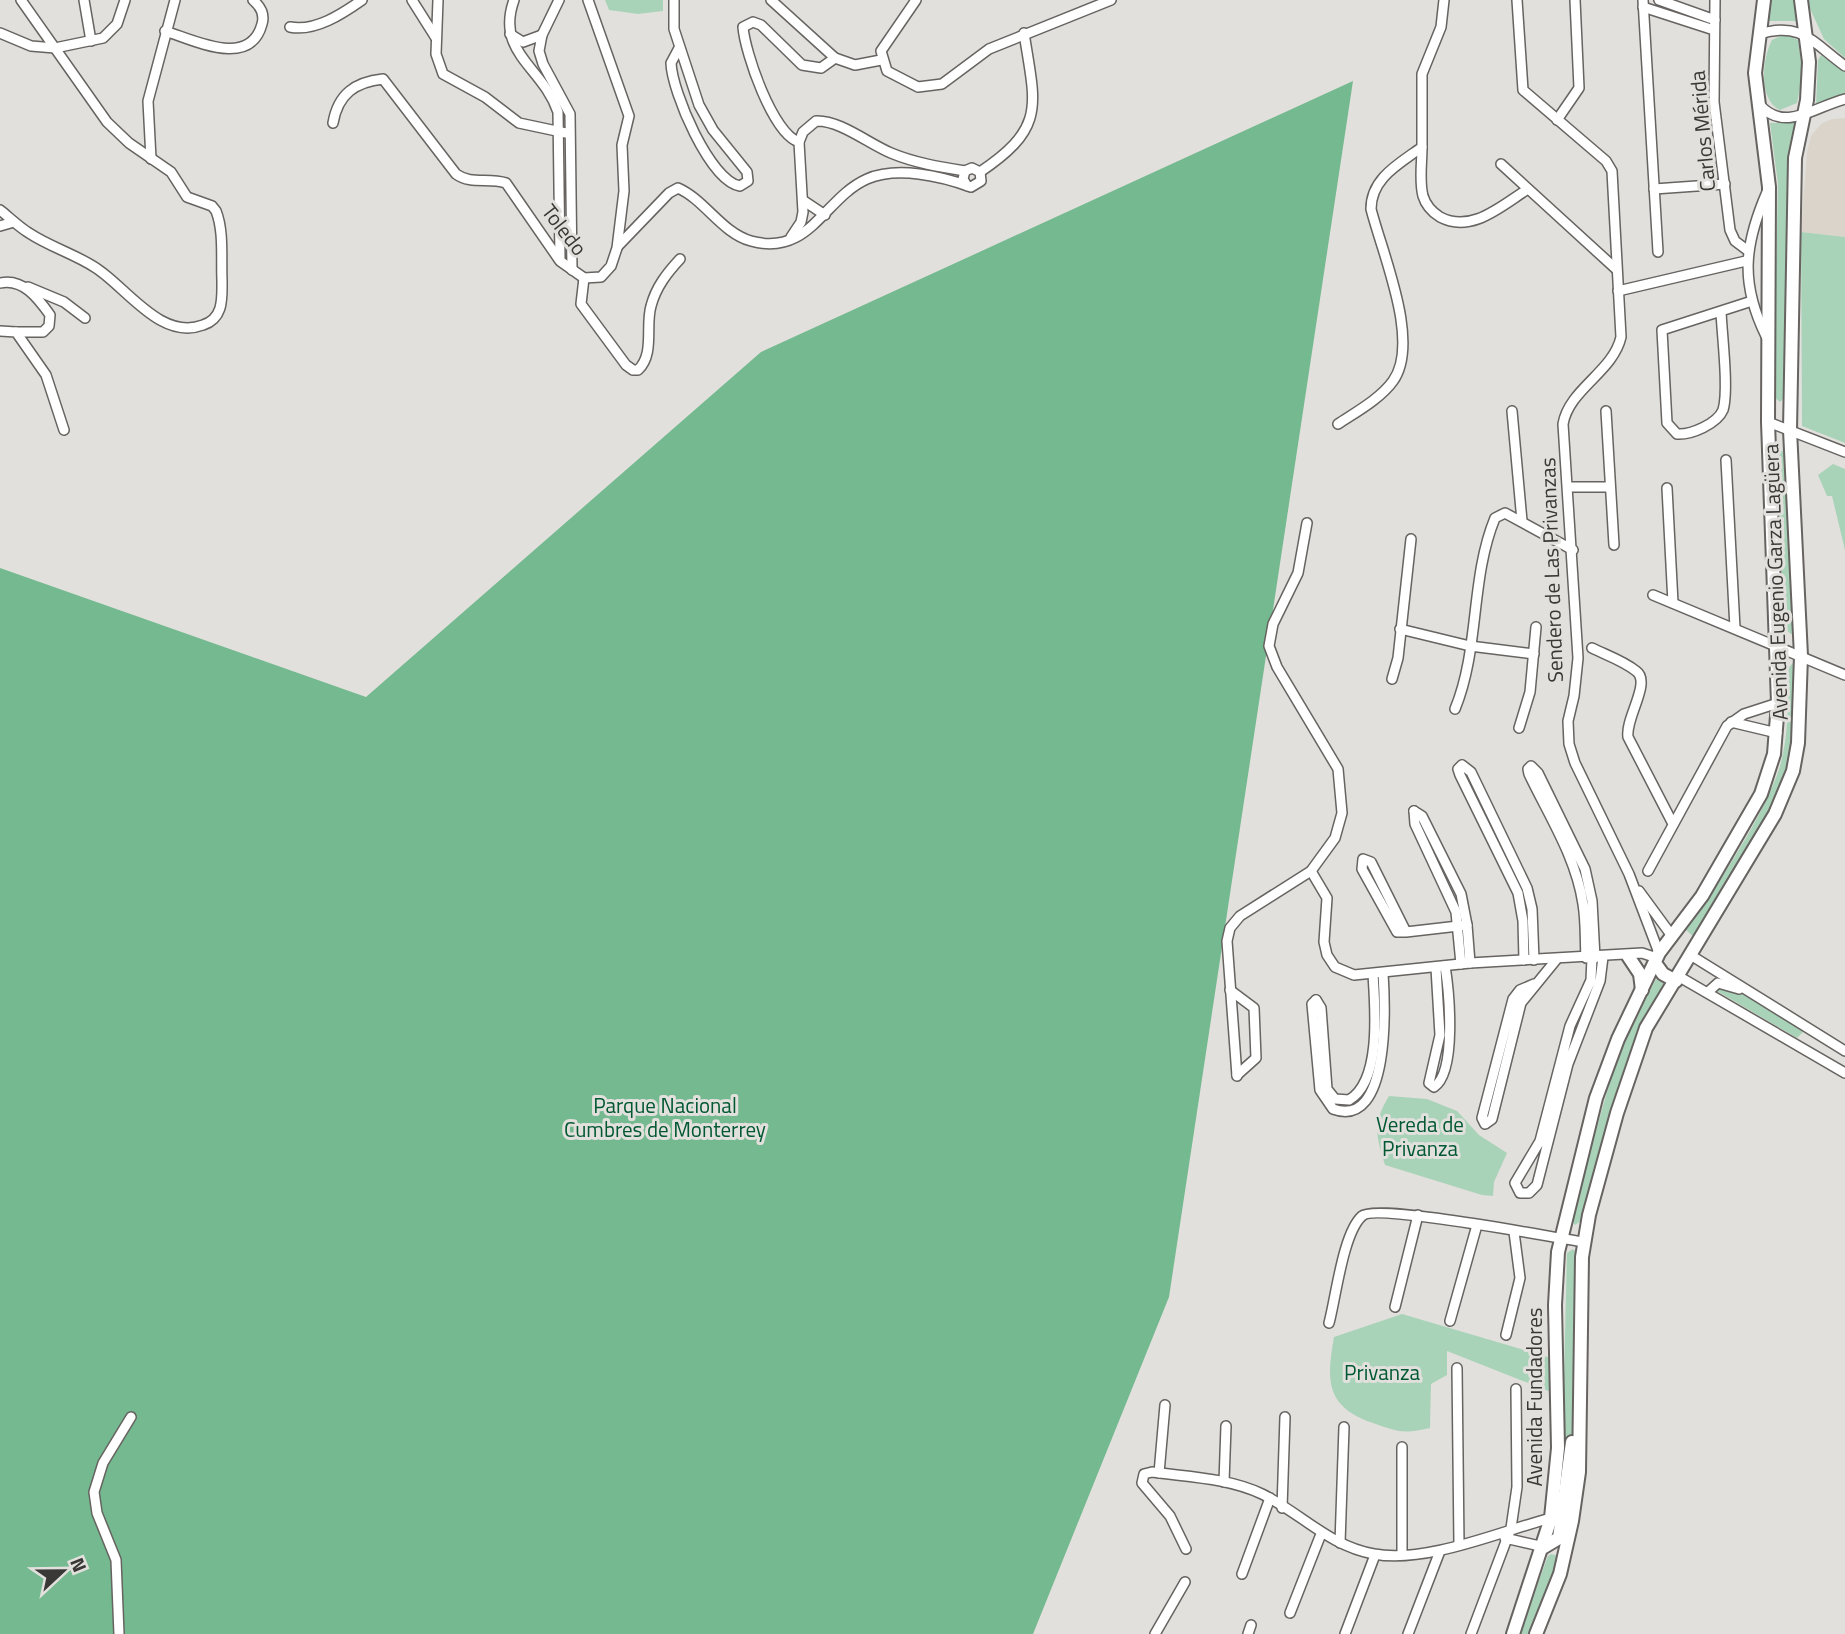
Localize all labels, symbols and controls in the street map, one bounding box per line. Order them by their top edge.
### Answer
street label: Carlos Mérida [1681,69,1723,193]
street label: Toledo [534,197,595,262]
street label: Avenida Eugenio Garza Lagüera [1754,443,1796,721]
street label: Sendero de Las Privanzas [1531,457,1571,683]
park label: Parque Nacional Cumbres de Monterrey [564,1089,766,1145]
park label: Vereda de Privanza [1376,1108,1464,1164]
street label: Avenida Fundadores [1518,1307,1550,1487]
park label: Privanza [1344,1356,1421,1388]
north arrow [28,1536,98,1606]
text: N [63,1553,95,1576]

